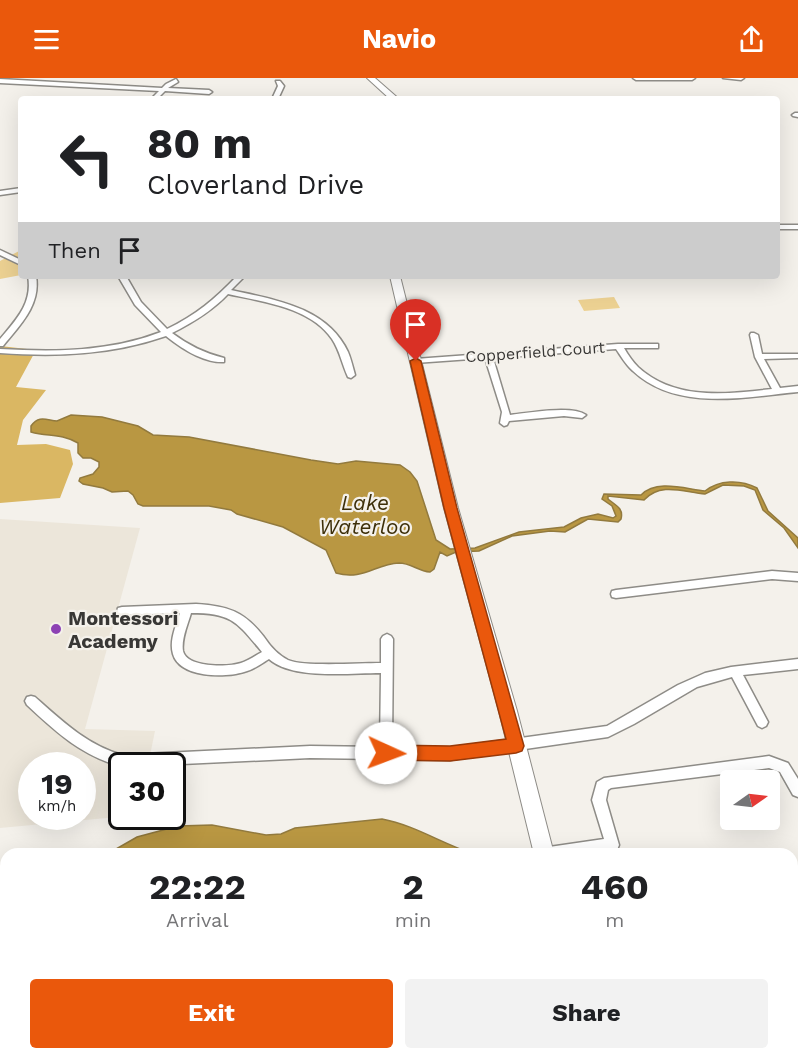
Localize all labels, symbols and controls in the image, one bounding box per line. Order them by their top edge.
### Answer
icon: menu [30,23,63,56]
text: Navio [362,23,436,55]
icon: share [735,23,768,56]
text: 80 m [147,119,252,168]
icon: left [48,120,126,198]
text: Cloverland Drive [147,169,364,201]
icon: arrive [113,234,146,267]
text: Then [48,238,101,263]
pin [390,299,441,361]
icon: arrive [399,308,432,341]
street label: Copperfield Court [465,338,606,366]
water label: Lake Waterloo [319,490,411,539]
place label: Montessori Academy [68,606,178,653]
marker: Montessori Academy [49,622,63,636]
position arrow [354,721,418,785]
speed limit sign: 30 [108,752,186,830]
text: 19 [41,766,73,801]
north arrow [720,770,780,830]
map controls [720,770,780,830]
text: km/h [38,797,76,815]
text: 22:22 [149,866,246,908]
text: 2 [402,866,424,908]
text: 460 [580,866,649,908]
text: Arrival [166,908,229,932]
text: min [395,908,431,932]
text: m [605,908,624,932]
button: Exit [30,979,393,1048]
button: Share [405,979,768,1048]

